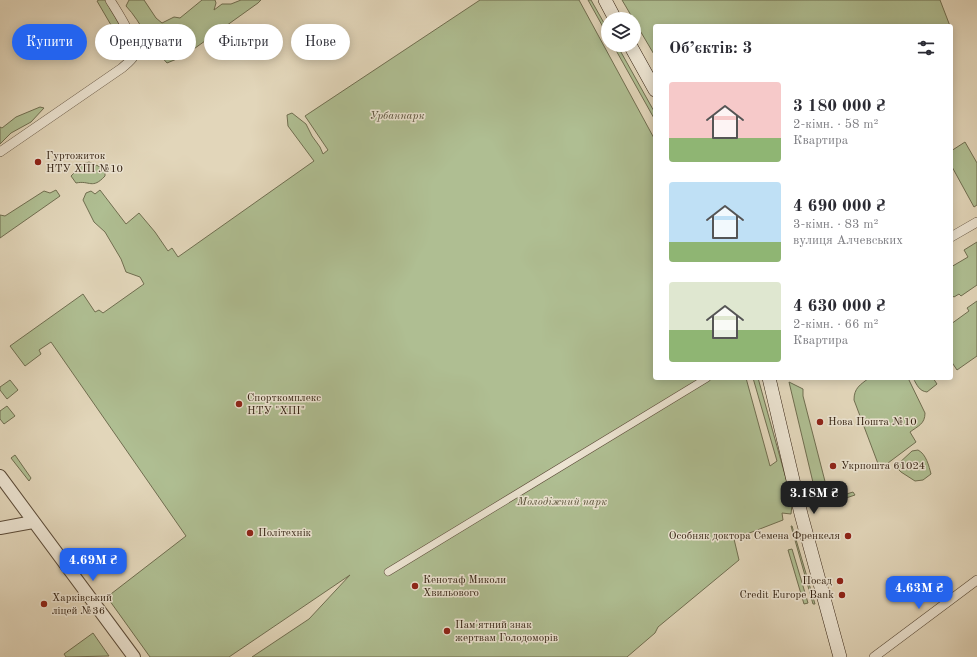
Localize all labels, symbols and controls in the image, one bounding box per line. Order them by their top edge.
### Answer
map controls [601,12,641,52]
button: layers [601,12,641,52]
chip: Купити [12,24,87,60]
chip: Орендувати [95,24,196,60]
chip: Фільтри [204,24,283,60]
chip: Нове [291,24,350,60]
icon: filters [915,37,937,59]
text: Об’єктів: 3 [669,40,752,57]
icon: home [701,98,749,146]
text: 3 180 000 ₴ [793,98,886,115]
park label: Урбанпарк [370,111,424,122]
text: 2-кімн. · 58 m² [793,118,879,131]
text: Квартира [793,134,848,147]
place label: Гуртожиток НТУ ХПІ №10 [46,151,123,175]
marker: Гуртожиток НТУ ХПІ №10 [33,157,43,167]
icon: home [701,198,749,246]
text: 4 690 000 ₴ [793,198,886,215]
text: 3-кімн. · 83 m² [793,218,879,231]
text: вулиця Алчевських [793,234,903,247]
icon: home [701,298,749,346]
text: 4 630 000 ₴ [793,298,886,315]
text: 2-кімн. · 66 m² [793,318,879,331]
text: Квартира [793,334,848,347]
place label: Спорткомплекс НТУ "ХПІ" [247,393,321,417]
marker: Спорткомплекс НТУ "ХПІ" [234,399,244,409]
marker: Нова Пошта №10 [815,417,825,427]
place label: Нова Пошта №10 [828,417,917,428]
marker: Укрпошта 61024 [828,461,838,471]
place label: Укрпошта 61024 [841,461,925,472]
pin: 3.18M ₴ [777,481,851,515]
text: 3.18M ₴ [790,487,838,500]
park label: Молодіжний парк [516,497,607,508]
marker: Політехнік [245,528,255,538]
place label: Політехнік [258,528,312,539]
place label: Особняк доктора Семена Френкеля [669,531,840,542]
marker: Особняк доктора Семена Френкеля [843,531,853,541]
pin: 4.69M ₴ [56,548,130,582]
text: 4.69M ₴ [69,554,117,567]
place label: Кенотаф Миколи Хвильового [423,575,506,599]
place label: Посад [802,576,833,587]
marker: Посад [835,576,845,586]
pin: 4.63M ₴ [882,576,956,610]
marker: Кенотаф Миколи Хвильового [410,581,420,591]
text: 4.63M ₴ [895,582,943,595]
place label: Credit Europe Bank [739,590,834,601]
marker: Credit Europe Bank [837,590,847,600]
place label: Харківський ліцей №36 [52,593,112,617]
marker: Харківський ліцей №36 [39,599,49,609]
place label: Пам'ятний знак жертвам Голодоморів [455,620,558,644]
marker: Пам'ятний знак жертвам Голодоморів [442,626,452,636]

